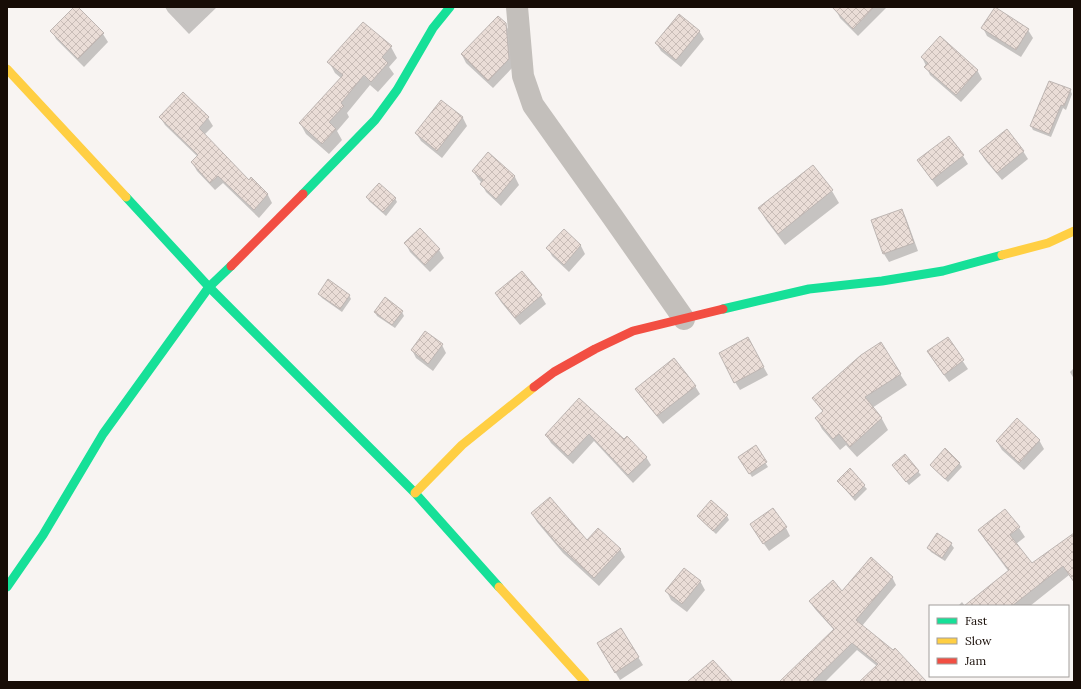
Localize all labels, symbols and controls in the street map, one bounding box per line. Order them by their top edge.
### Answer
legend [929,605,1069,677]
text: Fast [965,613,988,628]
text: Slow [965,633,992,648]
text: Jam [964,653,986,668]

